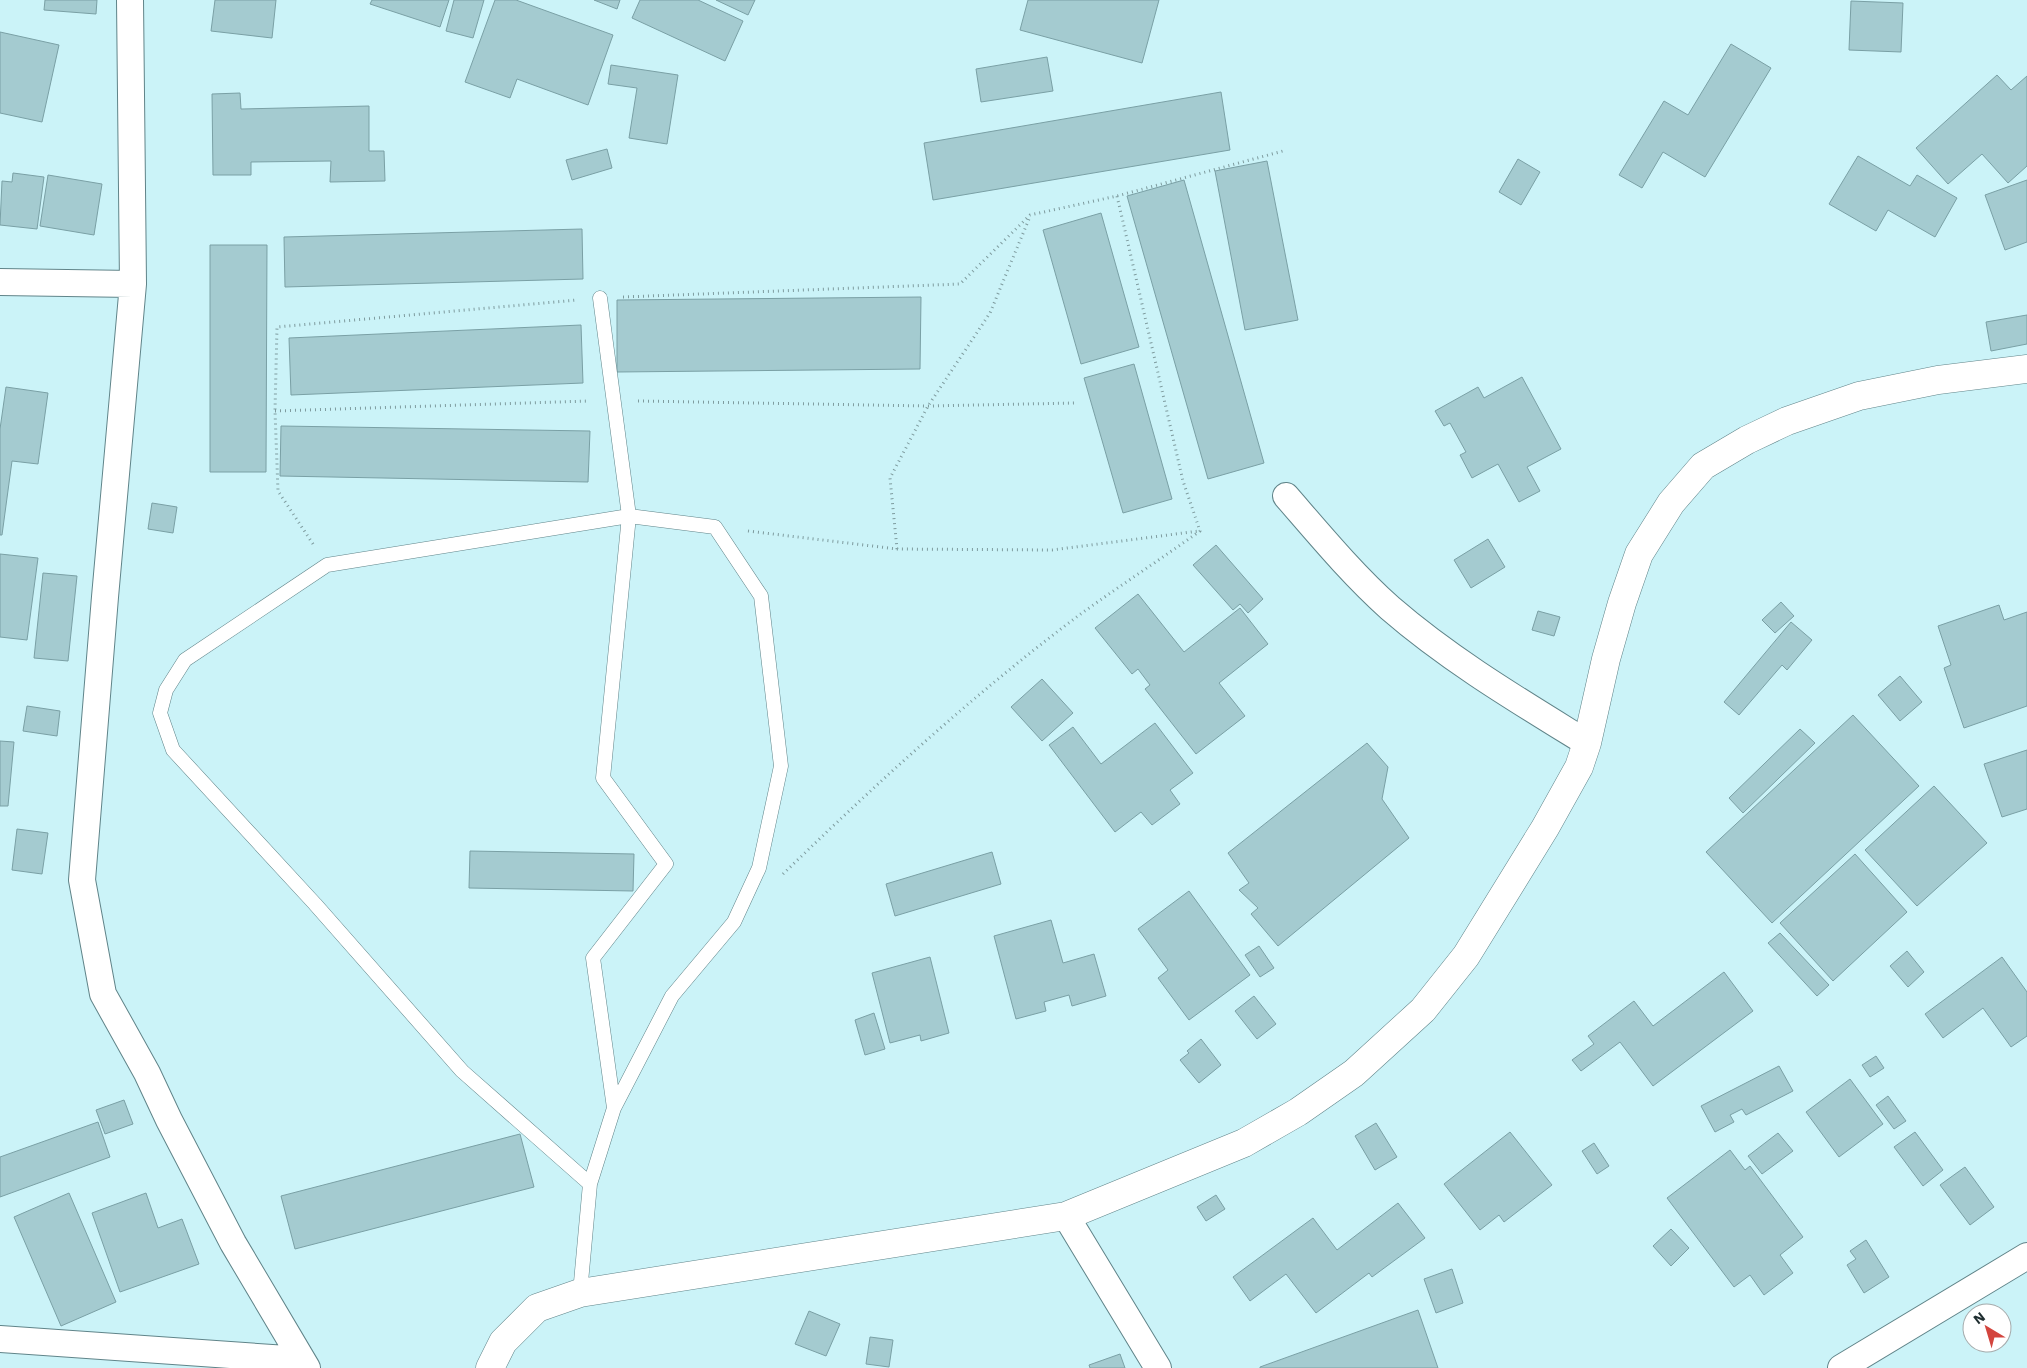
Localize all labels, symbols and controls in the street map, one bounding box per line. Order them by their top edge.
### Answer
north arrow [1962,1303,2012,1353]
text: N [1970,1308,1988,1327]

